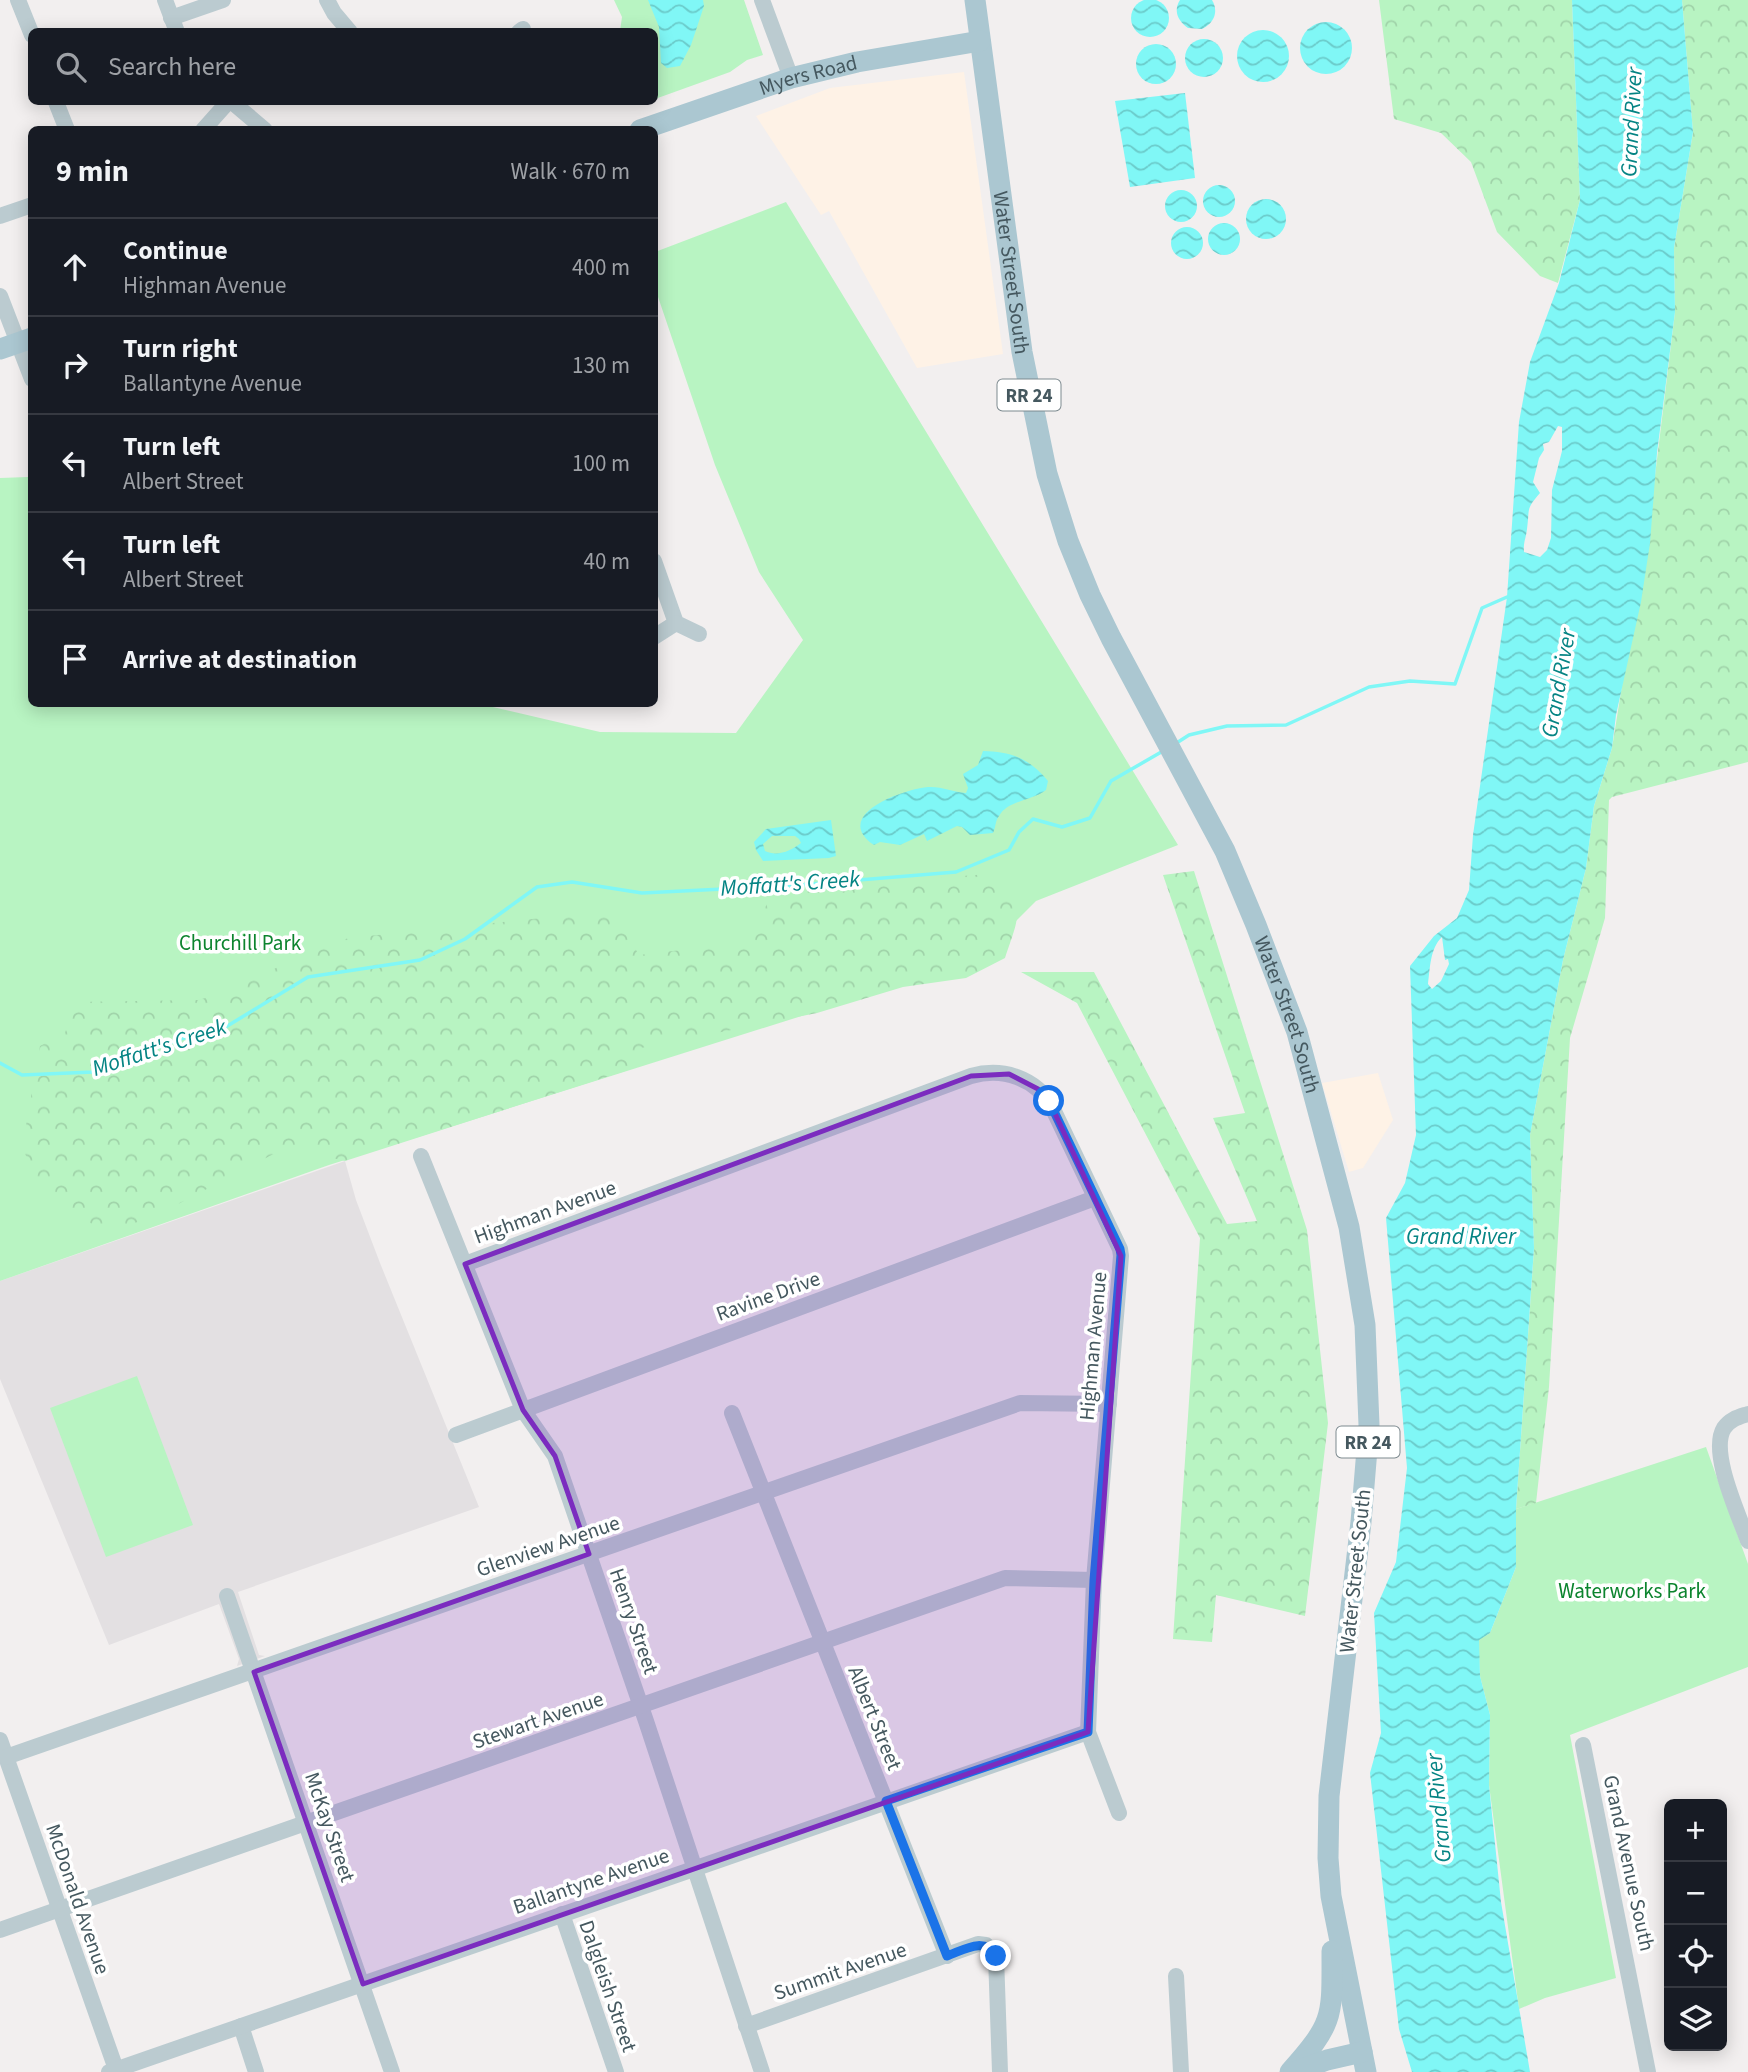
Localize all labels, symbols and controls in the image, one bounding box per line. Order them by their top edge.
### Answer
search box [28,28,658,105]
street label: Myers Road [755,47,860,103]
icon: search [52,48,90,86]
text: Search here [108,48,236,85]
water label: Grand River [1612,65,1651,178]
text: 9 min [56,150,129,193]
text: Walk · 670 m [511,155,630,188]
street label: Water Street South [986,189,1037,356]
text: Continue [123,232,228,269]
icon: ahead [56,248,94,286]
text: 400 m [572,251,630,284]
text: Highman Avenue [123,269,286,302]
text: Turn right [123,330,238,367]
icon: right [56,346,94,384]
text: 130 m [572,349,630,382]
text: Ballantyne Avenue [123,367,302,400]
road number: RR 24 [998,380,1060,410]
text: Turn left [123,428,220,465]
icon: left [56,444,94,482]
text: 100 m [572,447,630,480]
text: Albert Street [123,465,243,498]
text: Turn left [123,526,220,563]
icon: left [56,542,94,580]
text: 40 m [583,545,630,578]
text: Albert Street [123,563,243,596]
water label: Grand River [1533,625,1584,740]
icon: arrive [56,640,94,678]
text: Arrive at destination [123,641,357,678]
water label: Moffatt's Creek [719,862,862,905]
park label: Churchill Park [179,928,302,958]
street label: Water Street South [1247,932,1328,1097]
water label: Moffatt's Creek [88,1010,232,1085]
route start [1033,1085,1064,1116]
street label: Highman Avenue [470,1172,620,1252]
water label: Grand River [1406,1220,1517,1253]
street label: Ravine Drive [712,1263,824,1329]
street label: Highman Avenue [1072,1270,1114,1422]
road number: RR 24 [1336,1426,1400,1458]
street label: Water Street South [1331,1488,1379,1654]
street label: Glenview Avenue [472,1507,624,1585]
street label: Henry Street [602,1564,666,1678]
park label: Waterworks Park [1558,1576,1706,1606]
street label: Albert Street [840,1661,910,1775]
street label: Stewart Avenue [468,1684,608,1756]
water label: Grand River [1417,1751,1460,1864]
street label: McKay Street [297,1768,363,1886]
street label: Grand Avenue South [1596,1772,1662,1954]
map controls [1664,1799,1727,2051]
button: + [1664,1799,1727,1862]
street label: McDonald Avenue [38,1820,118,1978]
street label: Ballantyne Avenue [509,1840,673,1922]
button: − [1664,1862,1727,1925]
street label: Dalgleish Street [571,1916,645,2056]
button: locate [1664,1925,1727,1988]
street label: Summit Avenue [770,1934,910,2008]
route end [980,1940,1011,1971]
button: layers [1664,1988,1727,2051]

